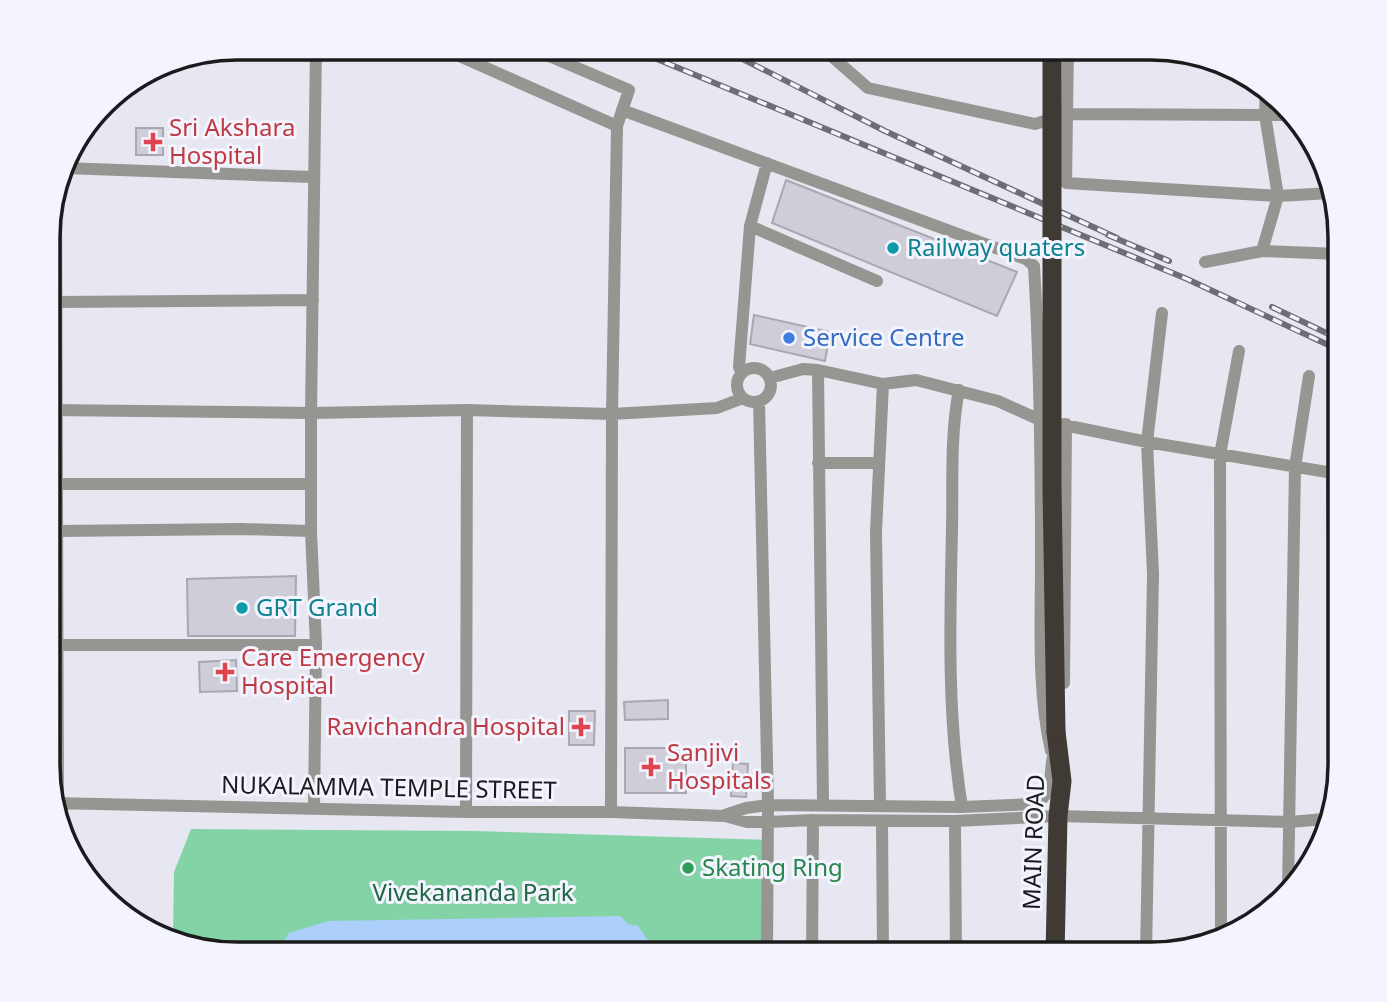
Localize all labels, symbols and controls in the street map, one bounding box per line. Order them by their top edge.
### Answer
place label: Sri Akshara Hospital [169,110,295,171]
marker: Sri Akshara Hospital [143,132,163,152]
place label: Railway quaters [907,230,1085,263]
marker: Railway quaters [885,240,901,256]
place label: Service Centre [803,320,964,353]
marker: Service Centre [781,330,797,346]
place label: GRT Grand [256,590,378,623]
marker: GRT Grand [234,600,250,616]
place label: Care Emergency Hospital [241,640,425,701]
marker: Care Emergency Hospital [215,662,235,682]
place label: Ravichandra Hospital [327,709,565,742]
marker: Ravichandra Hospital [571,717,591,737]
place label: Sanjivi Hospitals [667,735,772,796]
marker: Sanjivi Hospitals [641,757,661,777]
street label: NUKALAMMA TEMPLE STREET [221,767,558,806]
street label: MAIN ROAD [1014,774,1051,910]
place label: Skating Ring [702,850,843,883]
marker: Skating Ring [680,860,696,876]
park label: Vivekananda Park [373,875,574,908]

